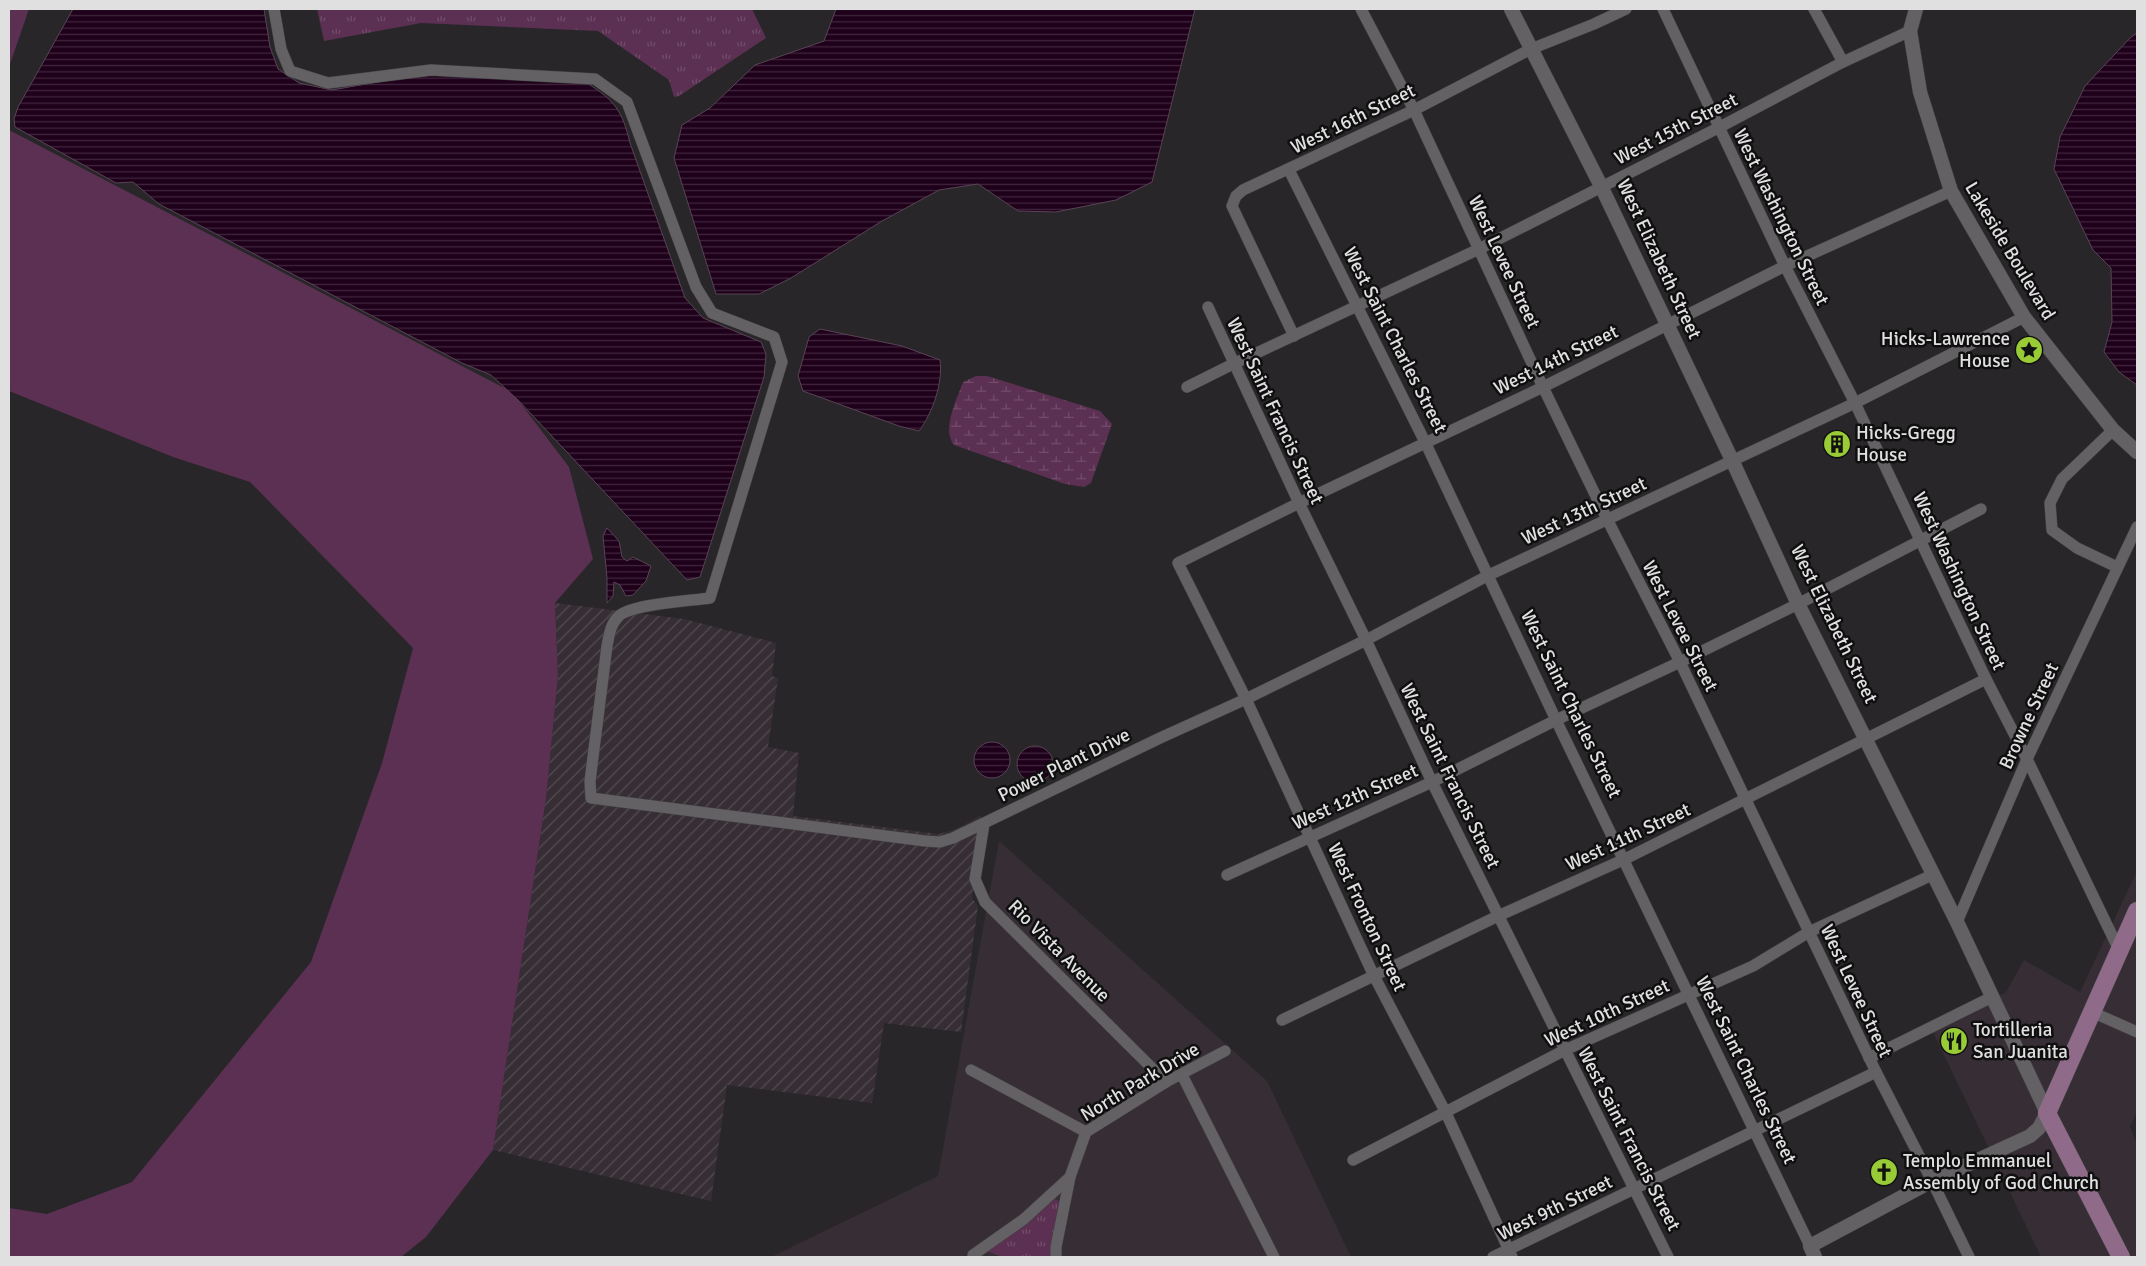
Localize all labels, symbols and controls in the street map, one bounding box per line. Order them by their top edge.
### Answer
street label: West 16th Street [1287,78,1419,159]
street label: West 15th Street [1610,87,1742,170]
street label: West Washington Street [1728,125,1834,310]
street label: West Elizabeth Street [1611,175,1707,343]
street label: Lakeside Boulevard [1959,178,2061,324]
street label: West Levee Street [1463,192,1545,333]
street label: West Saint Charles Street [1338,243,1453,438]
street label: West Saint Francis Street [1221,314,1329,508]
street label: West 14th Street [1490,319,1622,400]
place label: Hicks-Lawrence House [1881,327,2010,373]
place icon: Hicks-Lawrence House [2014,335,2044,365]
place label: Hicks-Gregg House [1856,421,1956,467]
building icon: Hicks-Gregg House [1822,429,1852,459]
street label: West 13th Street [1518,471,1651,550]
street label: West Washington Street [1907,488,2011,674]
street label: West Elizabeth Street [1785,541,1883,708]
street label: West Levee Street [1637,556,1724,696]
street label: West Saint Charles Street [1515,606,1627,802]
street label: Browne Street [1994,659,2064,773]
street label: West Saint Francis Street [1395,679,1505,873]
street label: Power Plant Drive [994,723,1134,807]
street label: West 12th Street [1288,758,1422,835]
street label: West 11th Street [1562,797,1695,876]
street label: West Fronton Street [1322,839,1412,995]
street label: Rio Vista Avenue [1003,895,1115,1007]
street label: West Levee Street [1815,921,1897,1062]
street label: West Saint Charles Street [1690,972,1802,1168]
street label: West 10th Street [1541,973,1674,1052]
place label: Tortilleria San Juanita [1973,1018,2068,1064]
restaurant icon: Tortilleria San Juanita [1939,1026,1969,1056]
street label: North Park Drive [1076,1037,1204,1127]
street label: West Saint Francis Street [1572,1043,1686,1235]
place label: Templo Emmanuel Assembly of God Church [1903,1149,2099,1195]
church icon: Templo Emmanuel Assembly of God Church [1869,1157,1899,1187]
street label: West 9th Street [1494,1170,1617,1246]

